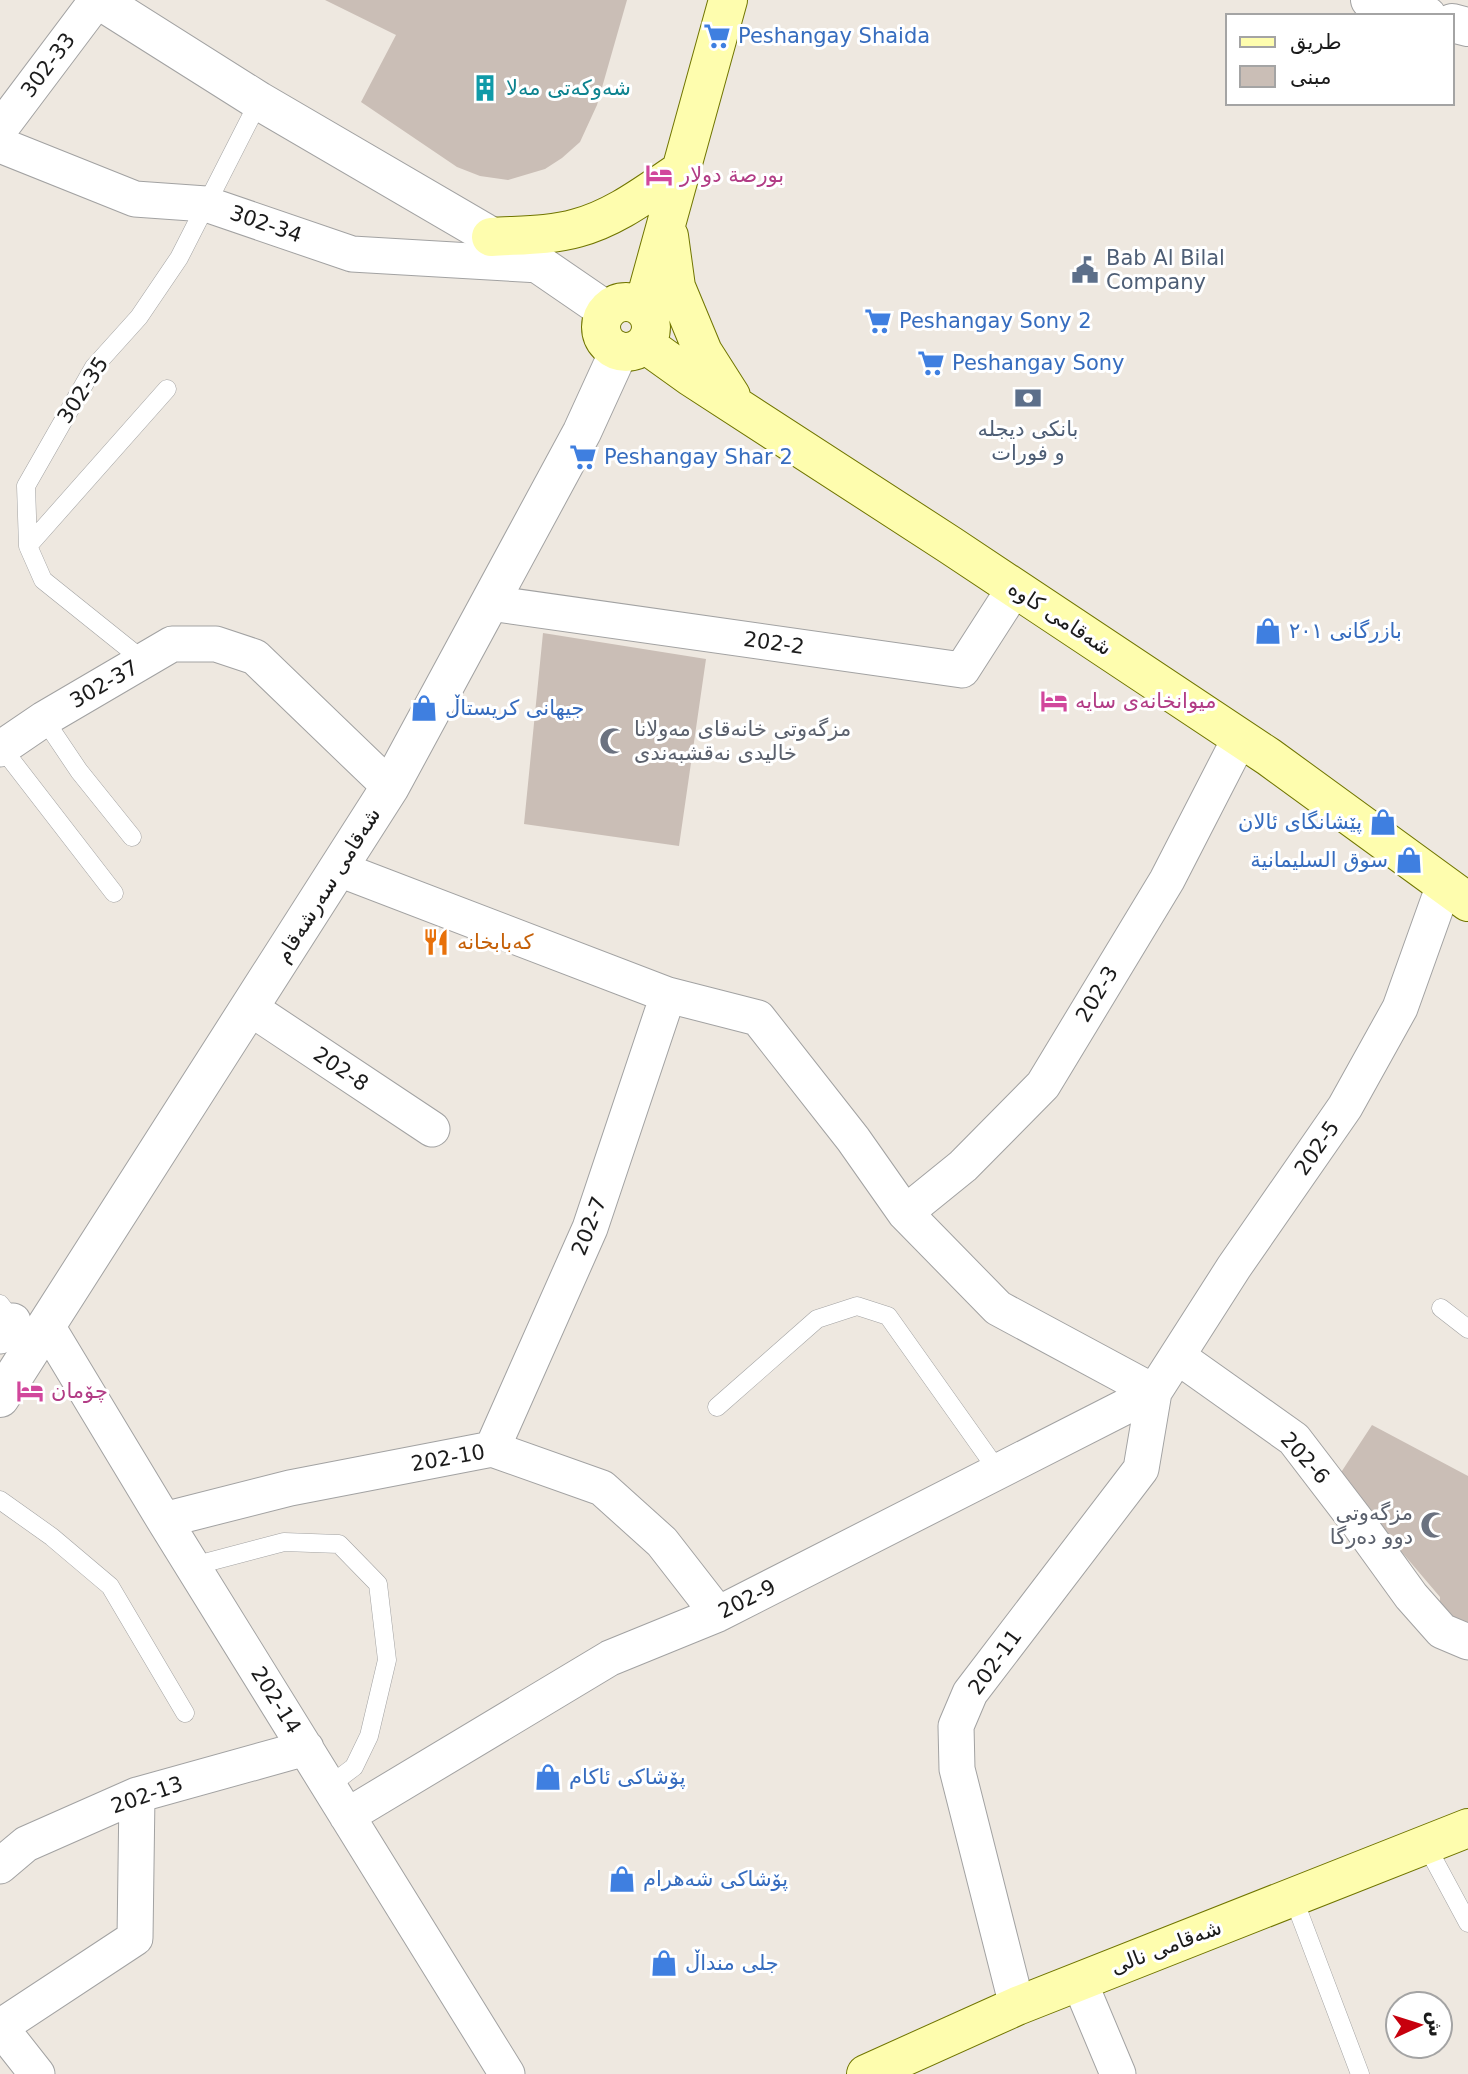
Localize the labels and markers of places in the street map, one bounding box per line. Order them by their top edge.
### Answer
supermarket icon: Peshangay Shaida [702,21,732,51]
place label: Peshangay Shaida [738,24,930,48]
building icon: شەوکەتی مەلا [470,73,500,103]
place label: شەوکەتی مەلا [506,76,631,100]
hotel icon: بورصة دولار [644,160,674,190]
place label: بورصة دولار [679,163,784,187]
place label: Bab Al Bilal Company [1106,246,1225,294]
public building icon: Bab Al Bilal Company [1070,255,1100,285]
supermarket icon: Peshangay Sony 2 [863,306,893,336]
place label: Peshangay Sony 2 [899,309,1092,333]
supermarket icon: Peshangay Sony [916,348,946,378]
place label: Peshangay Sony [952,351,1124,375]
bank icon: بانکی دیجلە و فورات [1013,383,1043,413]
place label: بانکی دیجلە و فورات [978,417,1078,465]
supermarket icon: Peshangay Shar 2 [568,442,598,472]
place label: Peshangay Shar 2 [604,445,793,469]
shop icon: بازرگانی ٢٠١ [1253,616,1283,646]
place label: بازرگانی ٢٠١ [1289,619,1402,643]
hotel icon: میوانخانەی سایە [1039,686,1069,716]
place label: میوانخانەی سایە [1075,689,1216,713]
shop icon: جیهانی کریستاڵ [409,693,439,723]
place label: جیهانی کریستاڵ [445,694,585,720]
place label: مزگەوتی خانەقای مەولانا خالیدی نەقشبەندی [634,717,851,765]
mosque icon: مزگەوتی خانەقای مەولانا خالیدی نەقشبەندی [598,726,628,756]
shop icon: پێشانگای ئالان [1368,807,1398,837]
place label: پێشانگای ئالان [1238,810,1362,834]
shop icon: سوق السليمانية [1394,845,1424,875]
place label: سوق السليمانية [1250,848,1388,872]
restaurant icon: کەبابخانە [421,927,451,957]
place label: کەبابخانە [457,930,533,954]
hotel icon: چۆمان [15,1376,45,1406]
place label: چۆمان [51,1379,108,1403]
place label: مزگەوتی دوو دەرگا [1330,1501,1413,1549]
mosque icon: مزگەوتی دوو دەرگا [1419,1510,1449,1540]
shop icon: پۆشاکی ئاکام [533,1762,563,1792]
place label: پۆشاکی ئاکام [569,1765,686,1789]
shop icon: پۆشاکی شەھرام [607,1864,637,1894]
place label: پۆشاکی شەھرام [643,1867,788,1891]
shop icon: جلی منداڵ [649,1948,679,1978]
place label: جلی منداڵ [685,1949,779,1975]

